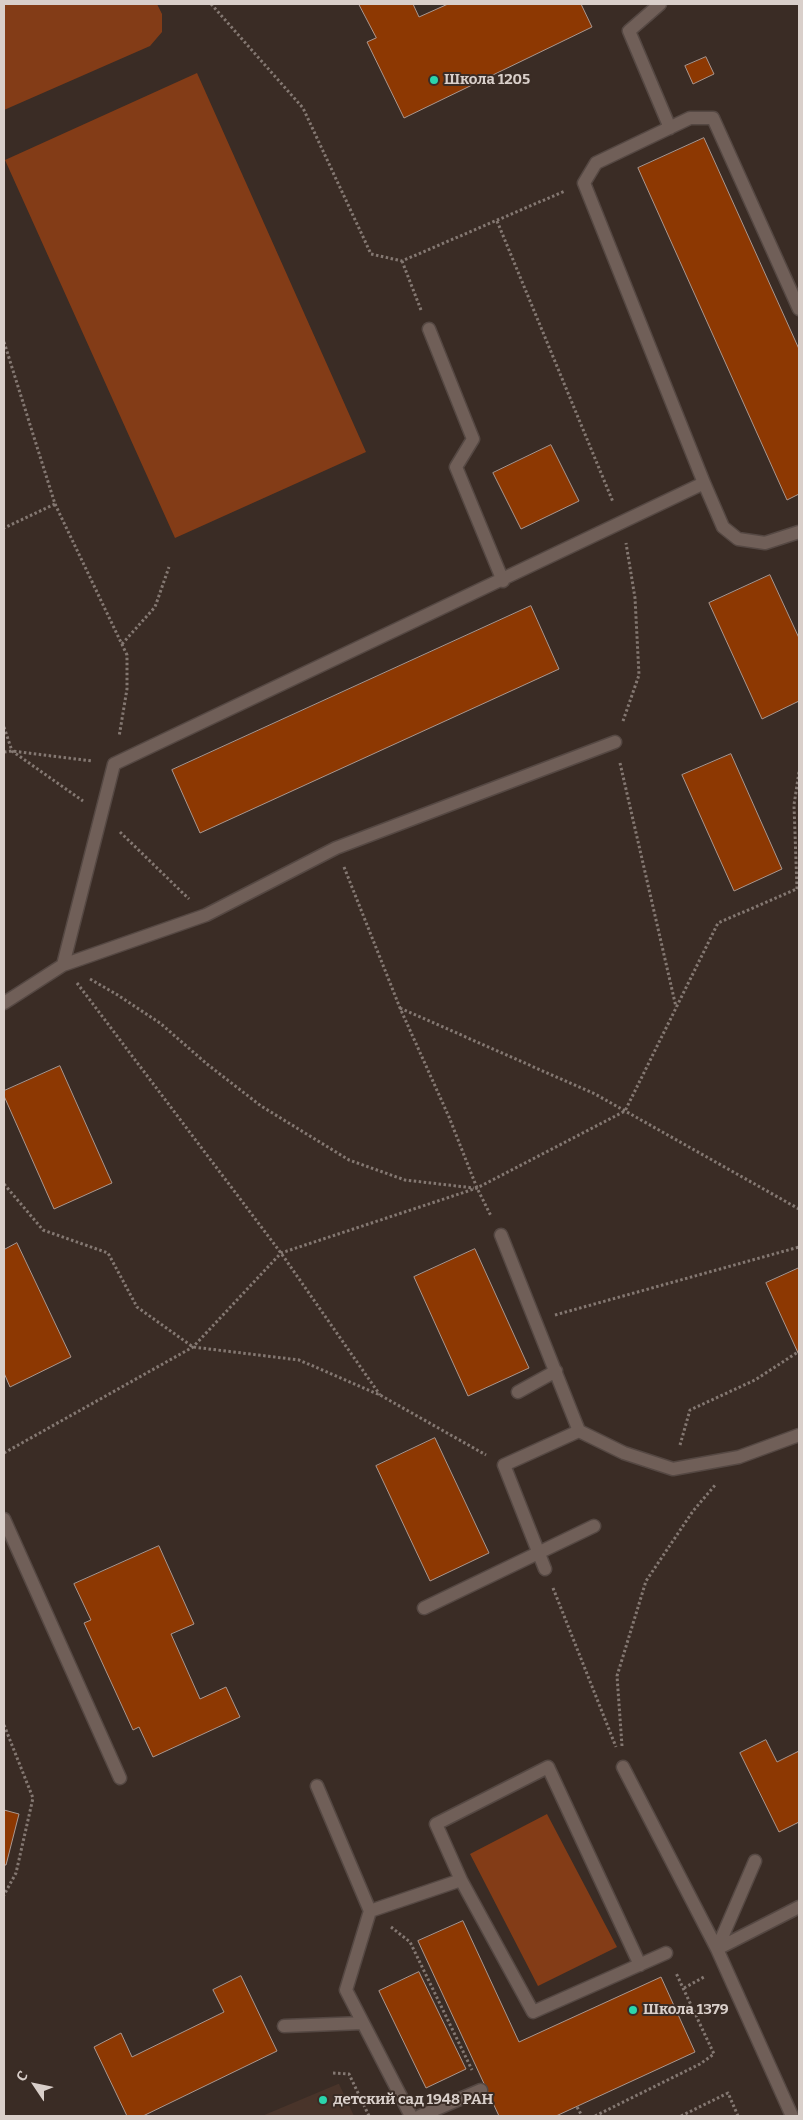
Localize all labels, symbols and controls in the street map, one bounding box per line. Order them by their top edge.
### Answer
place label: Школа 1205 [444,71,530,89]
marker: Школа 1205 [428,74,440,86]
place label: Школа 1379 [643,2001,729,2019]
marker: Школа 1379 [627,2004,639,2016]
north arrow [10,2060,60,2110]
text: С [13,2068,32,2085]
place label: детский сад 1948 РАН [333,2091,493,2109]
marker: детский сад 1948 РАН [317,2094,329,2106]

